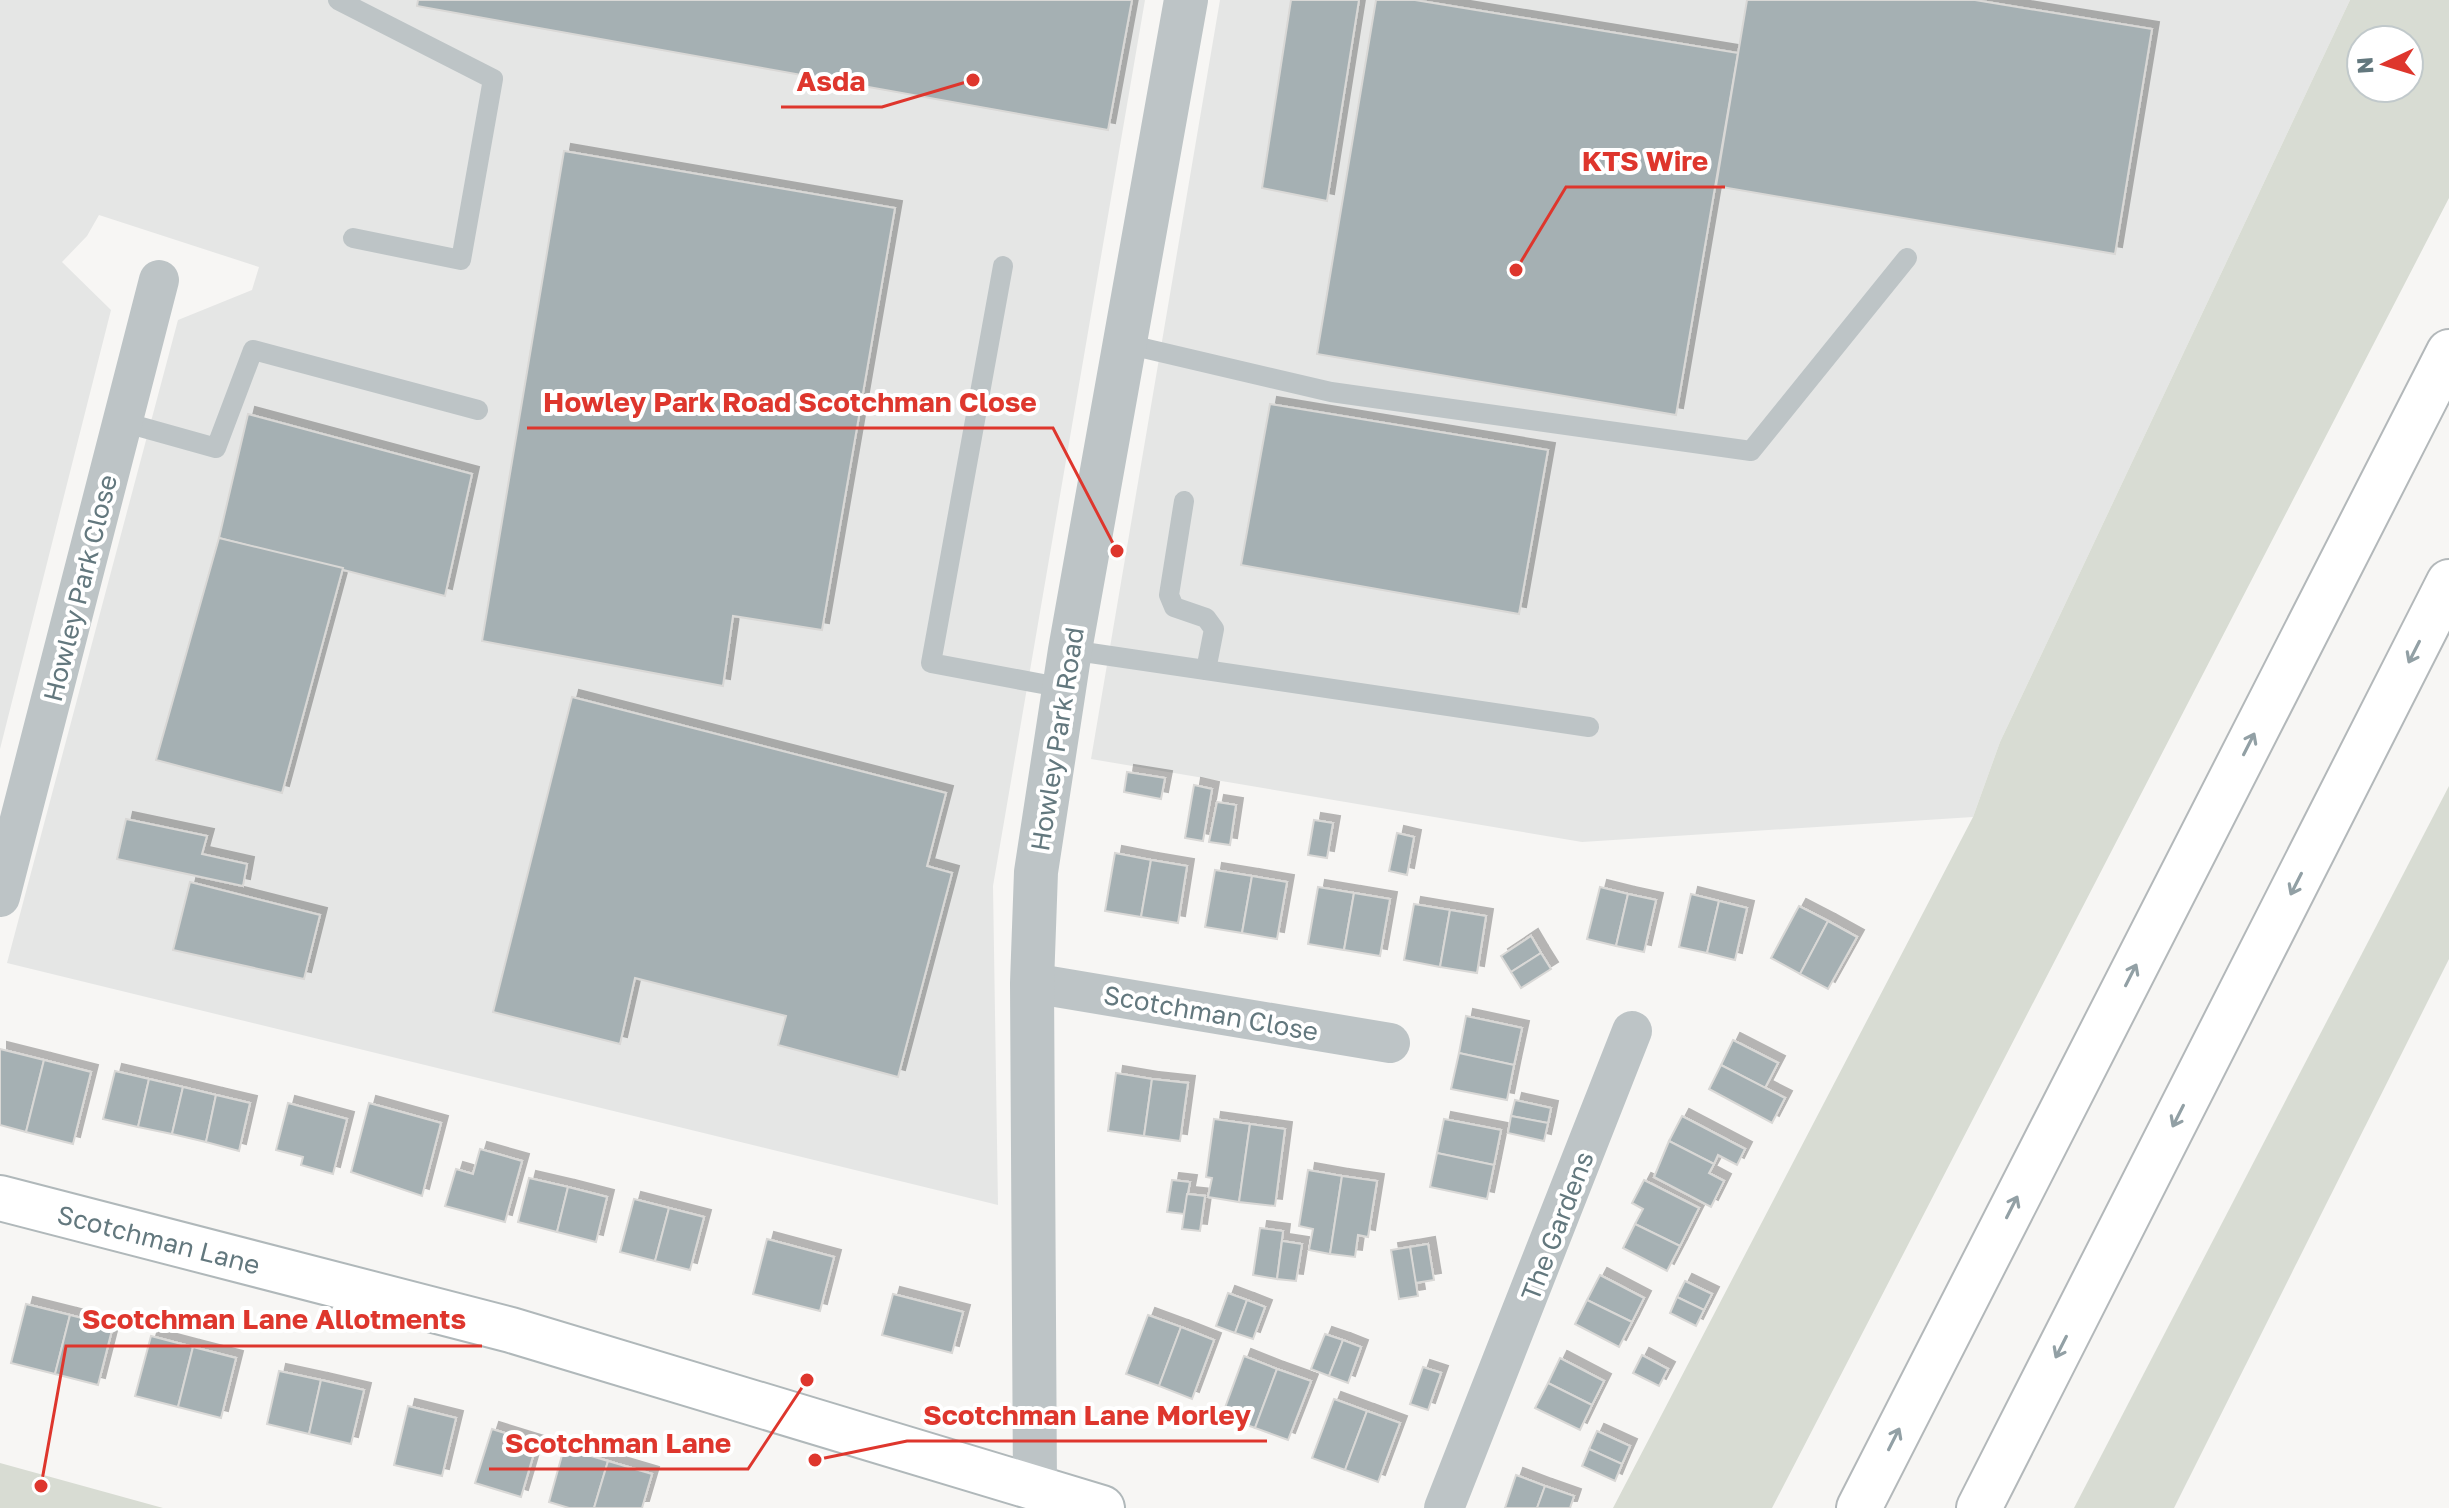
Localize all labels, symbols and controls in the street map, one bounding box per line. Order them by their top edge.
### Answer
north arrow [2345,24,2425,104]
callout: Asda [781,55,882,107]
text: N [2350,56,2379,75]
text: Asda [797,64,865,97]
callout: KTS Wire [1566,135,1725,187]
text: KTS Wire [1582,144,1708,177]
callout: Howley Park Road Scotchman Close [527,376,1053,428]
text: Howley Park Road Scotchman Close [543,385,1037,418]
street label: Howley Park Close [37,471,123,705]
street label: Howley Park Road [1024,625,1090,853]
one-way arrow [2405,640,2421,663]
one-way arrow [2242,732,2257,756]
one-way arrow [2288,871,2303,895]
one-way arrow [2123,964,2139,988]
street label: Scotchman Close [1101,979,1321,1047]
one-way arrow [2170,1103,2186,1127]
street label: The Gardens [1514,1147,1600,1305]
one-way arrow [2005,1196,2021,1219]
street label: Scotchman Lane [54,1198,263,1280]
callout: Scotchman Lane Allotments [66,1294,482,1346]
text: Scotchman Lane Allotments [82,1302,466,1335]
one-way arrow [2052,1335,2068,1359]
callout: Scotchman Lane Morley [907,1389,1267,1441]
text: Scotchman Lane Morley [923,1398,1251,1431]
callout: Scotchman Lane [489,1417,748,1469]
text: Scotchman Lane [505,1426,731,1459]
one-way arrow [1887,1427,1903,1451]

